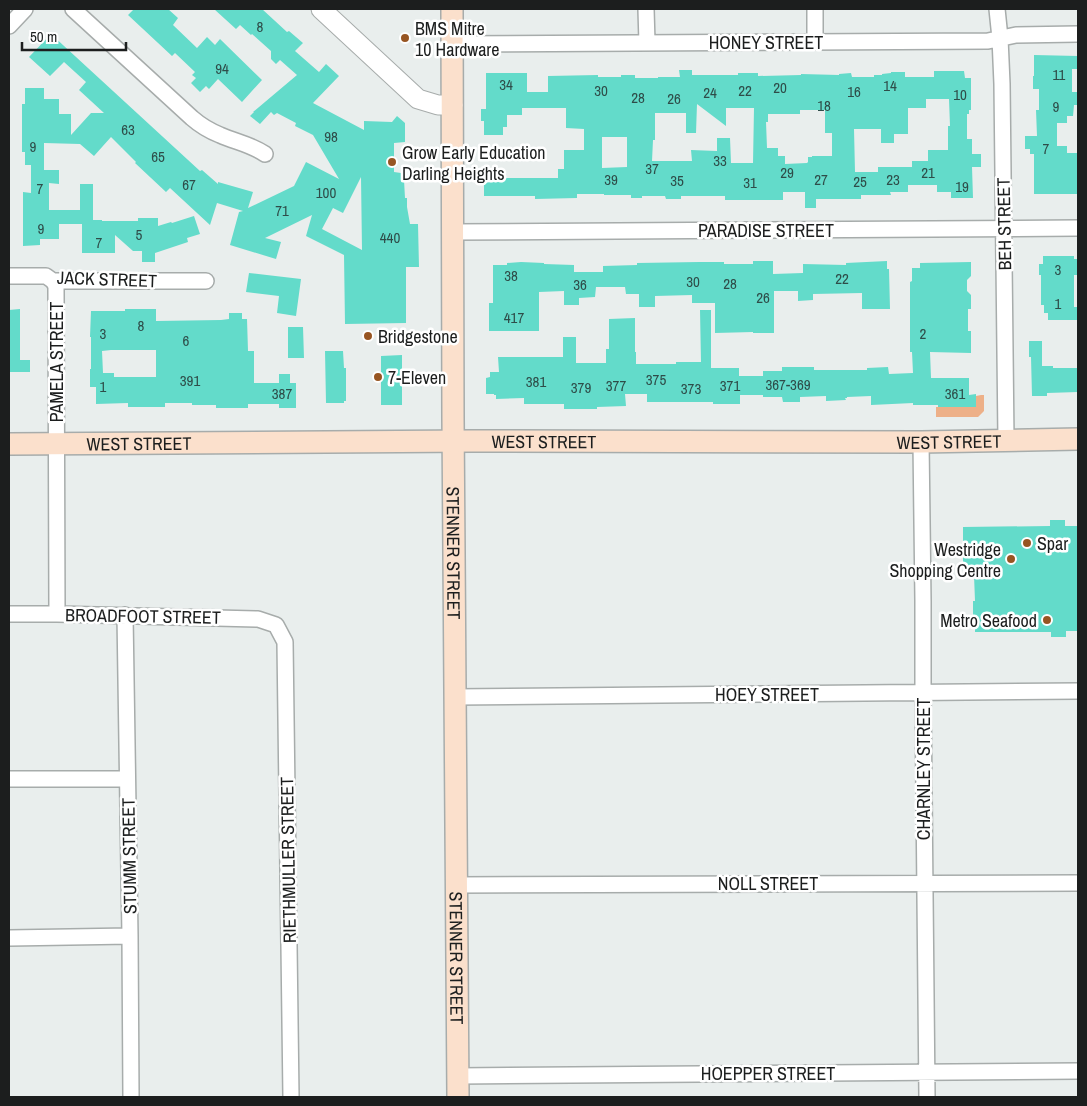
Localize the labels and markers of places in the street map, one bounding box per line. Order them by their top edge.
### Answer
place label: BMS Mitre 10 Hardware [415,16,500,62]
marker: BMS Mitre 10 Hardware [399,32,411,44]
place label: Grow Early Education Darling Heights [402,140,546,186]
marker: Grow Early Education Darling Heights [386,156,398,168]
place label: Bridgestone [378,324,458,349]
marker: Bridgestone [362,330,374,342]
place label: 7-Eleven [388,365,446,390]
marker: 7-Eleven [372,371,384,383]
place label: Spar [1037,531,1068,556]
place label: Westridge Shopping Centre [889,537,1001,583]
marker: Spar [1021,537,1033,549]
marker: Westridge Shopping Centre [1005,553,1017,565]
place label: Metro Seafood [940,608,1037,633]
marker: Metro Seafood [1041,614,1053,626]

